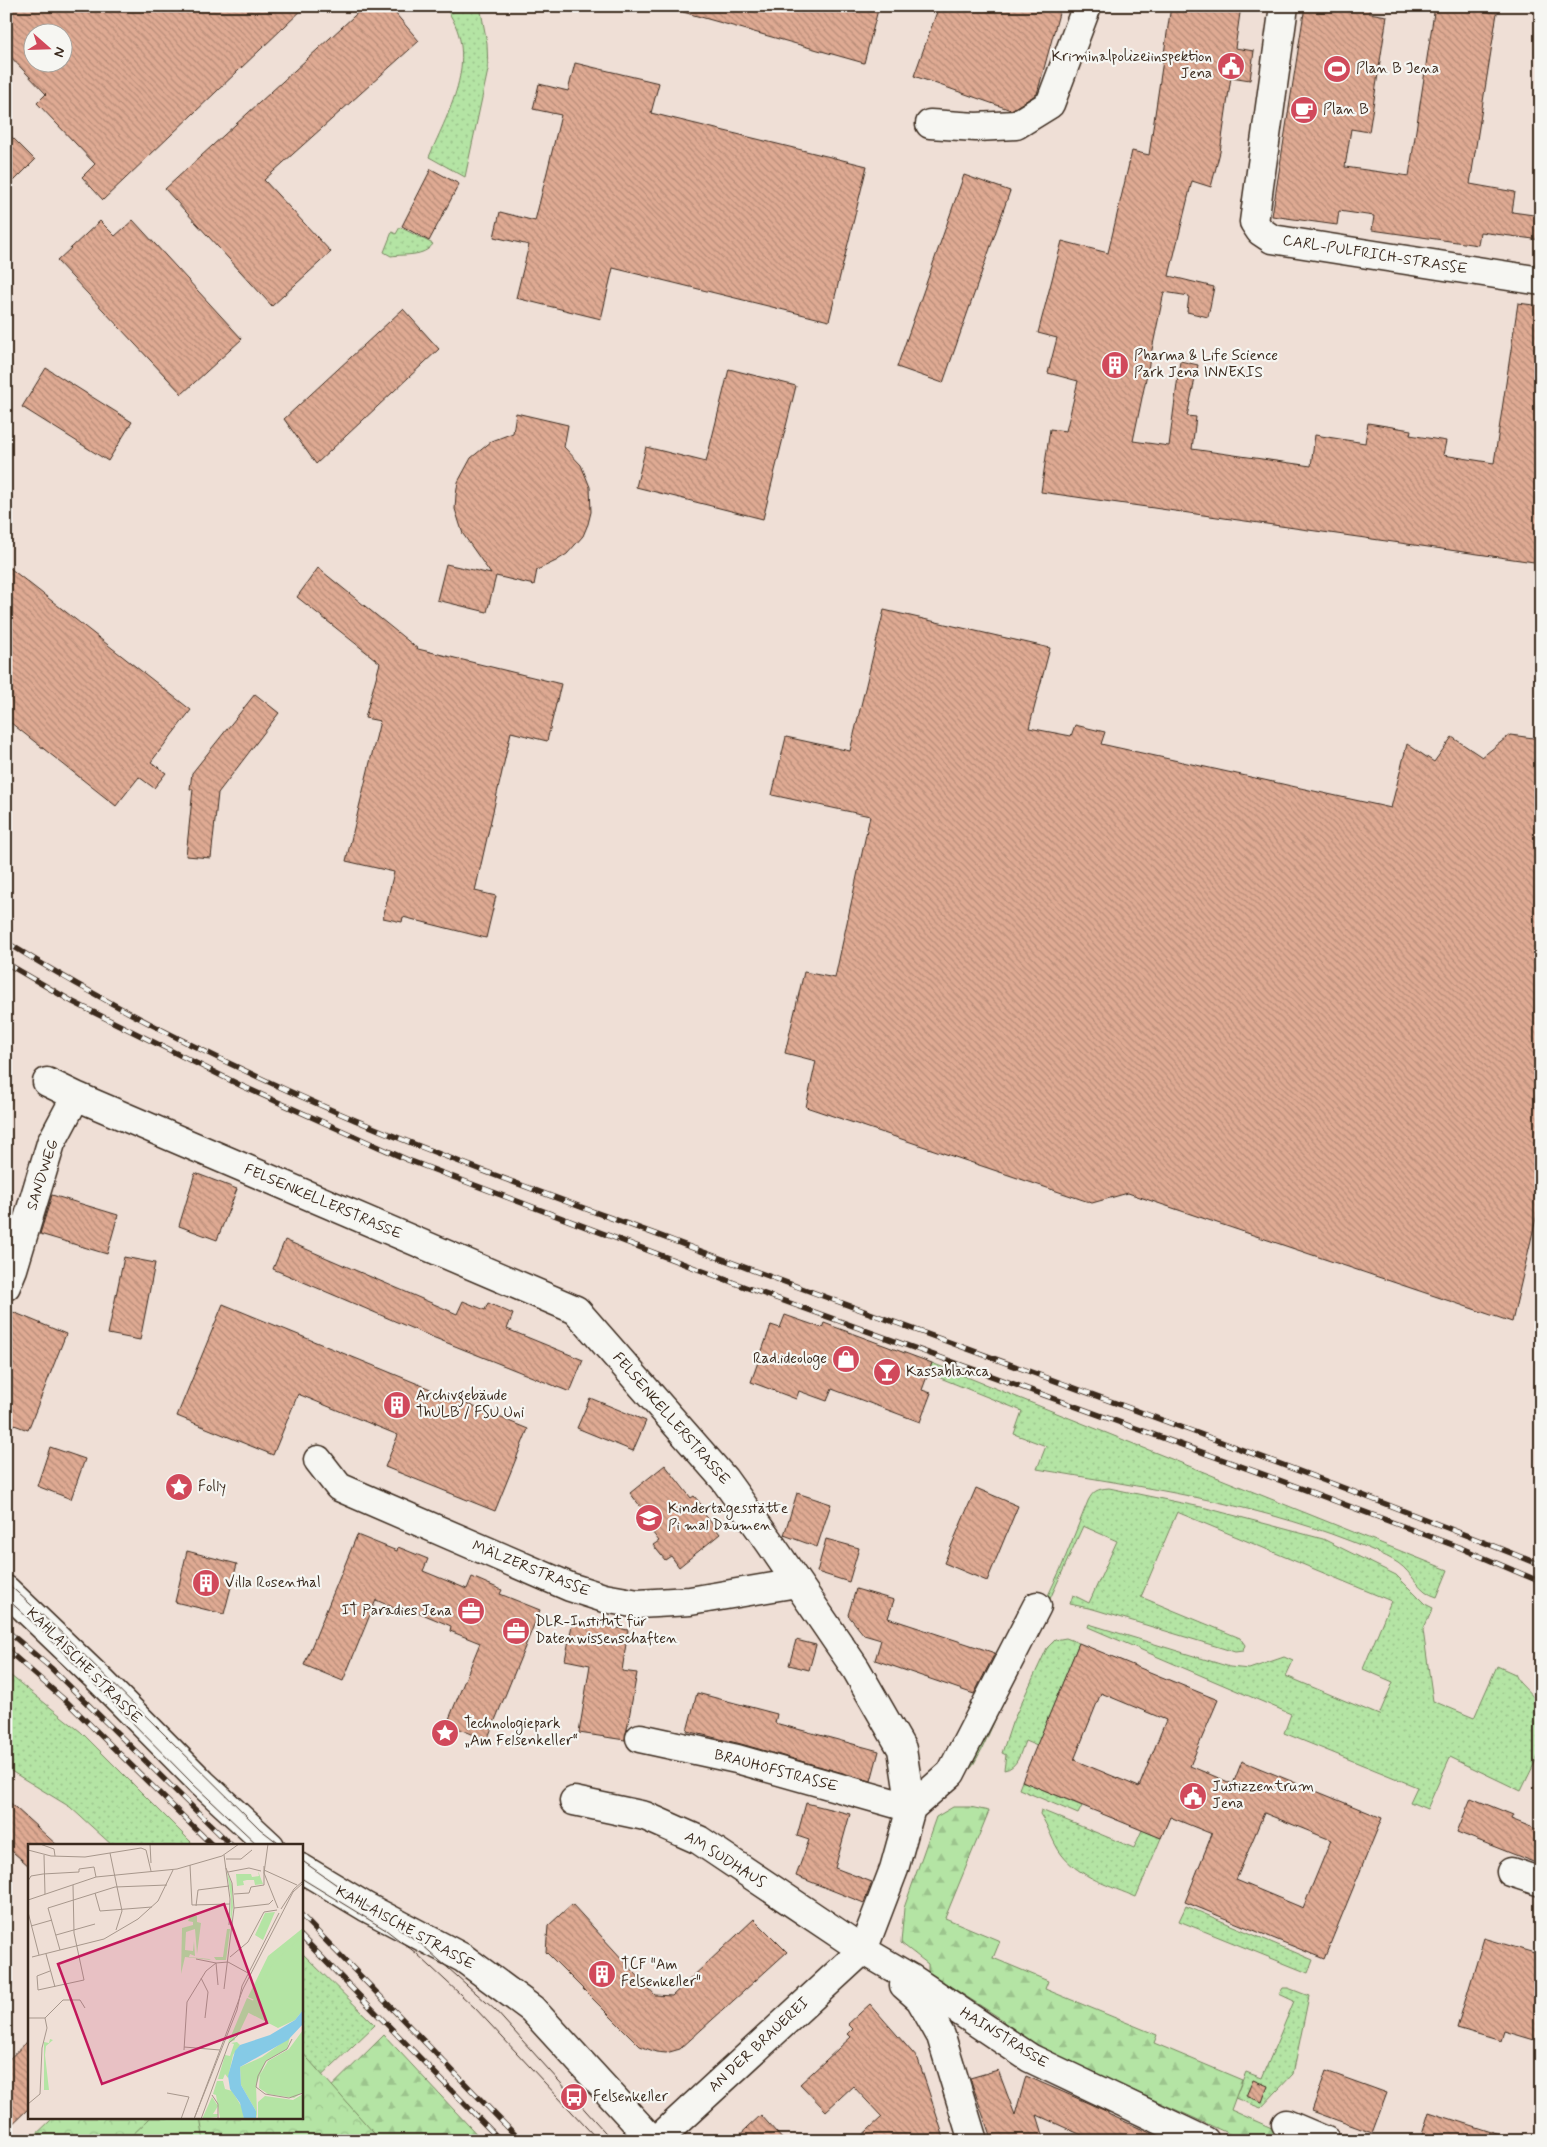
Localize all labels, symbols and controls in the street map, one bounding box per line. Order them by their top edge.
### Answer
north arrow [22,22,72,72]
text: N [49,45,69,60]
place label: Kriminalpolizeiinspektion Jena [1051,47,1212,84]
public building icon: Kriminalpolizeiinspektion Jena [1216,51,1246,81]
sports icon: Plan B Jena [1322,54,1352,84]
place label: Plan B Jena [1356,59,1439,79]
cafe icon: Plan B [1289,95,1319,125]
place label: Plan B [1323,100,1369,120]
street label: CARL-PULFRICH-STRASSE [1281,231,1469,280]
place label: Pharma & Life Science Park Jena INNEXIS [1134,346,1278,383]
building icon: Pharma & Life Science Park Jena INNEXIS [1100,350,1130,380]
street label: SANDWEG [22,1137,64,1213]
street label: FELSENKELLERSTRASSE [241,1160,405,1244]
shop icon: Rad.ideologe [831,1344,861,1374]
street label: FELSENKELLERSTRASSE [608,1348,734,1490]
place label: Rad.ideologe [753,1349,827,1370]
bar icon: Kassablanca [872,1357,902,1387]
place label: Kassablanca [906,1362,990,1382]
place label: Archivgebäude ThULB / FSU Uni [416,1386,524,1423]
building icon: Archivgebäude ThULB / FSU Uni [382,1390,412,1420]
place icon: Folly [164,1472,194,1502]
place label: Folly [198,1477,226,1497]
place label: Kindertagesstätte Pi mal Daumen [668,1499,788,1536]
school or university icon: Kindertagesstätte Pi mal Daumen [634,1503,664,1533]
street label: MÄLZERSTRASSE [469,1536,593,1602]
building icon: Villa Rosenthal [191,1568,221,1598]
place label: Villa Rosenthal [225,1573,321,1593]
office icon: IT Paradies Jena [456,1596,486,1626]
place label: IT Paradies Jena [342,1601,452,1621]
street label: KAHLAISCHE STRASSE [22,1604,147,1729]
place label: DLR-Institut für Datenwissenschaften [535,1612,678,1649]
office icon: DLR-Institut für Datenwissenschaften [501,1616,531,1646]
place label: Technologiepark „Am Felsenkeller“ [464,1714,578,1751]
place icon: Technologiepark „Am Felsenkeller“ [430,1718,460,1748]
street label: BRAUHOFSTRASSE [712,1745,840,1797]
place label: Justizzentrum Jena [1212,1777,1314,1814]
public building icon: Justizzentrum Jena [1178,1781,1208,1811]
street label: AM SUDHAUS [681,1827,770,1893]
inset map [28,1844,302,2120]
street label: KAHLAISCHE STRASSE [332,1881,478,1975]
place label: TCF "Am Felsenkeller" [621,1955,701,1992]
building icon: TCF "Am Felsenkeller" [587,1959,617,1989]
street label: AN DER BRAUEREI [704,1993,814,2097]
street label: HAINSTRASSE [956,2003,1052,2073]
bus stop icon: Felsenkeller [559,2082,589,2112]
place label: Felsenkeller [593,2087,669,2107]

